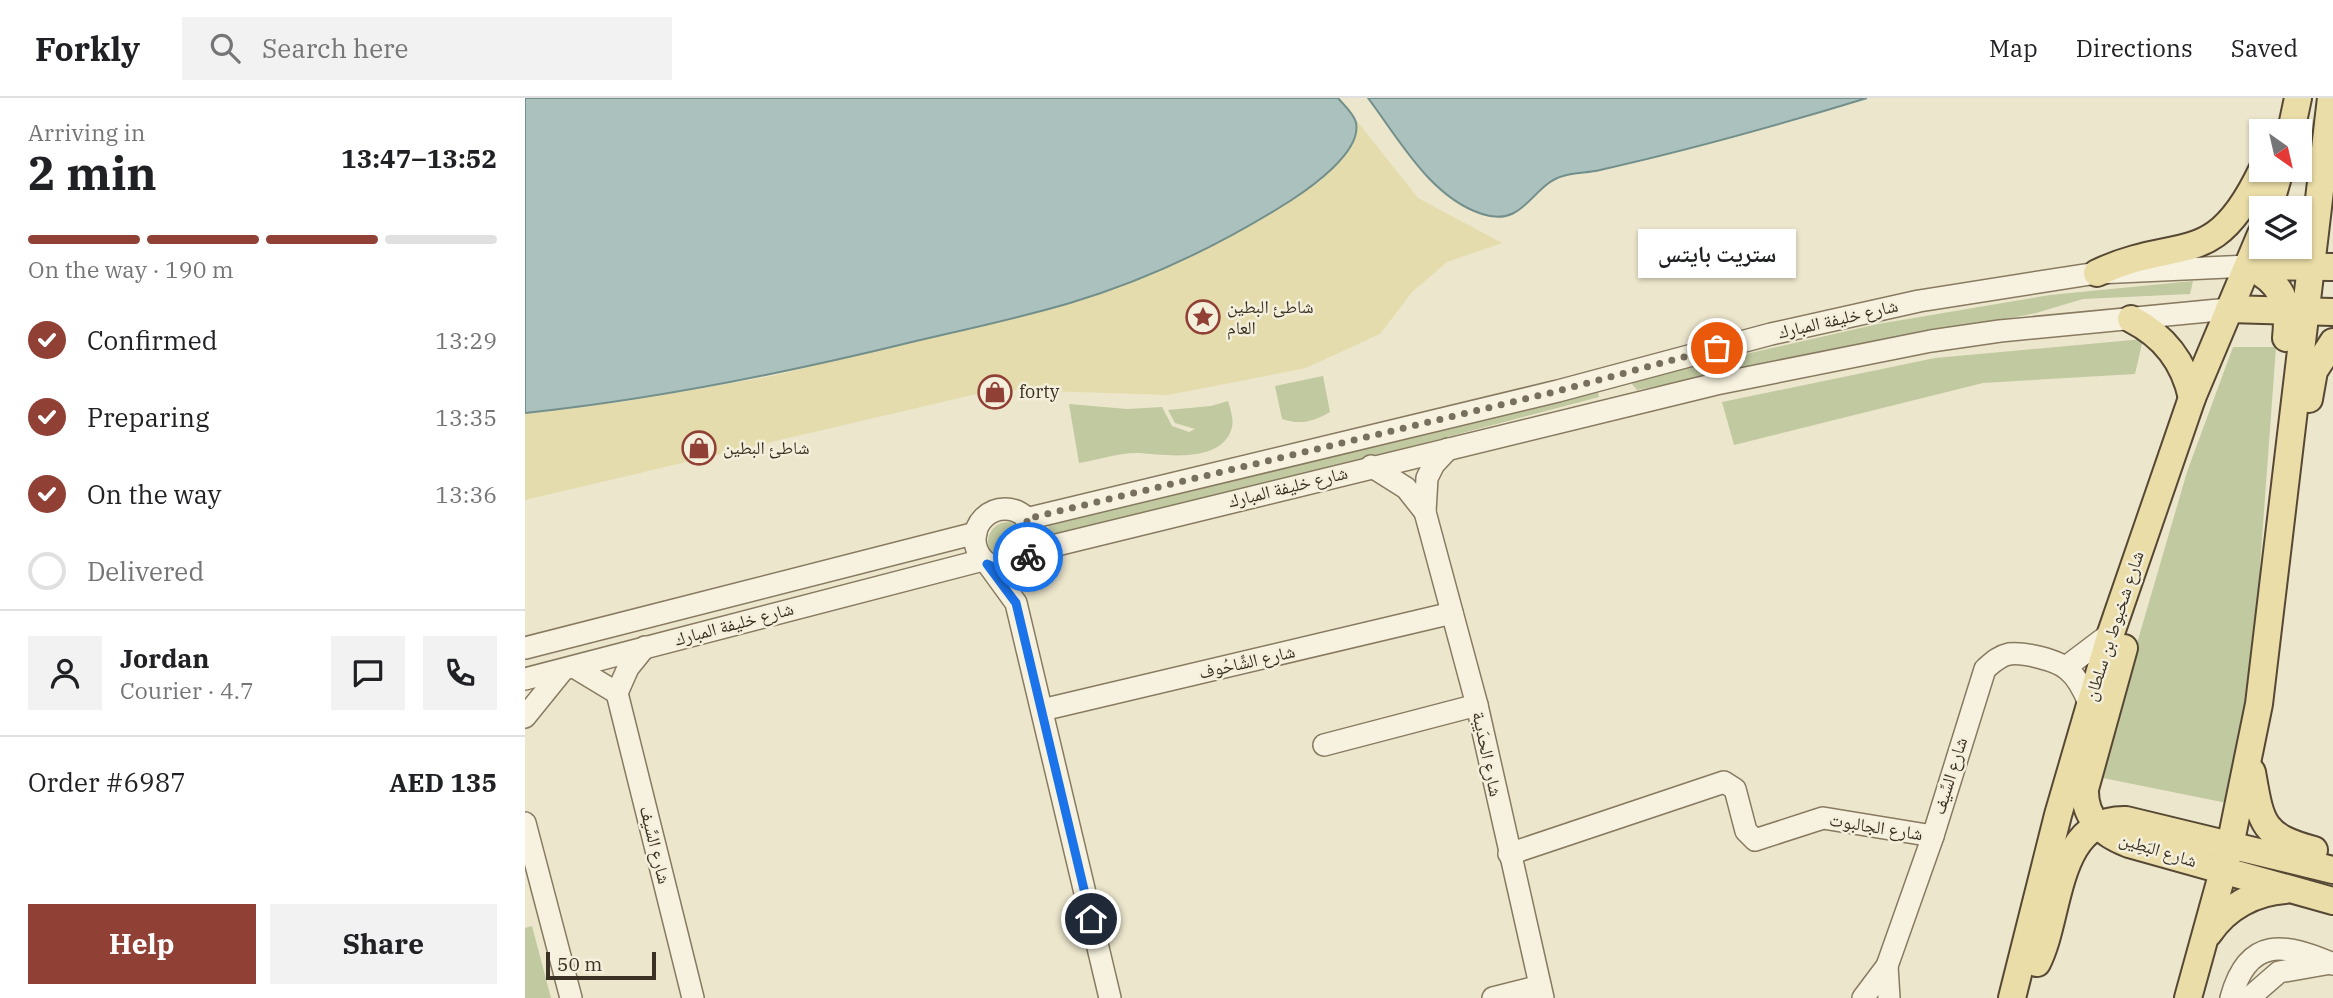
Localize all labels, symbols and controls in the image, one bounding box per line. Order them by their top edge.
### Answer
search box [182,17,672,80]
text: Forkly [35,27,140,70]
icon: search [206,29,244,67]
text: Search here [262,31,409,65]
text: Map [1989,32,2038,64]
text: Directions [2076,32,2193,64]
text: Saved [2231,32,2298,64]
text: Arriving in [28,117,145,147]
north arrow [2249,119,2312,182]
map controls [2249,119,2312,259]
text: 13:47–13:52 [341,141,497,175]
text: 2 min [28,143,157,203]
button: layers [2249,196,2312,259]
callout: ستريت بايتس [1638,229,1796,278]
text: ستريت بايتس [1658,238,1776,268]
text: On the way · 190 m [28,254,234,284]
street label: شارع خليفة المبارك [1776,294,1900,343]
place label: شاطئ البطين العام [1227,295,1314,340]
place icon: شاطئ البطين العام [1184,298,1222,336]
pin [1687,318,1747,378]
icon: check [28,321,66,359]
text: Confirmed [87,323,218,357]
text: 13:29 [435,325,497,355]
icon: bag [1698,329,1736,367]
shop icon: forty [976,373,1014,411]
place label: forty [1019,380,1060,403]
icon: check [28,398,66,436]
text: Preparing [87,400,209,434]
text: 13:35 [435,402,497,432]
shop icon: شاطئ البطين [680,429,718,467]
place label: شاطئ البطين [723,436,810,459]
street label: شارع خليفة المبارك [1226,461,1350,512]
icon: check [28,475,66,513]
text: On the way [87,477,221,511]
text: 13:36 [435,479,497,509]
courier [993,522,1063,592]
icon: bike [1009,538,1047,576]
street label: شارع شخبوط بن سلطان [2078,548,2149,704]
text: Delivered [87,554,204,588]
street label: شارع خليفة المبارك [672,597,796,650]
button: person [28,636,102,710]
button: chat [331,636,405,710]
button: phone [423,636,497,710]
street label: شارع الشَّاحُوف [1196,639,1297,684]
text: Jordan [120,641,210,675]
text: Courier · 4.7 [120,675,254,705]
street label: شارع الحدَيبة [1467,709,1508,799]
street label: شارع السِّيف [1927,734,1972,817]
text: Order #6987 [28,765,186,799]
text: AED 135 [389,765,497,799]
street label: شارع السِّيف [635,803,676,886]
street label: شارع الجالبوت [1828,808,1925,845]
street label: شارع البَطِين [2116,827,2200,872]
pin [1061,889,1121,949]
icon: home [1072,900,1110,938]
button: Help [28,904,256,984]
button: Share [270,904,497,984]
scale bar [546,949,656,981]
text: 50 m [557,952,602,976]

